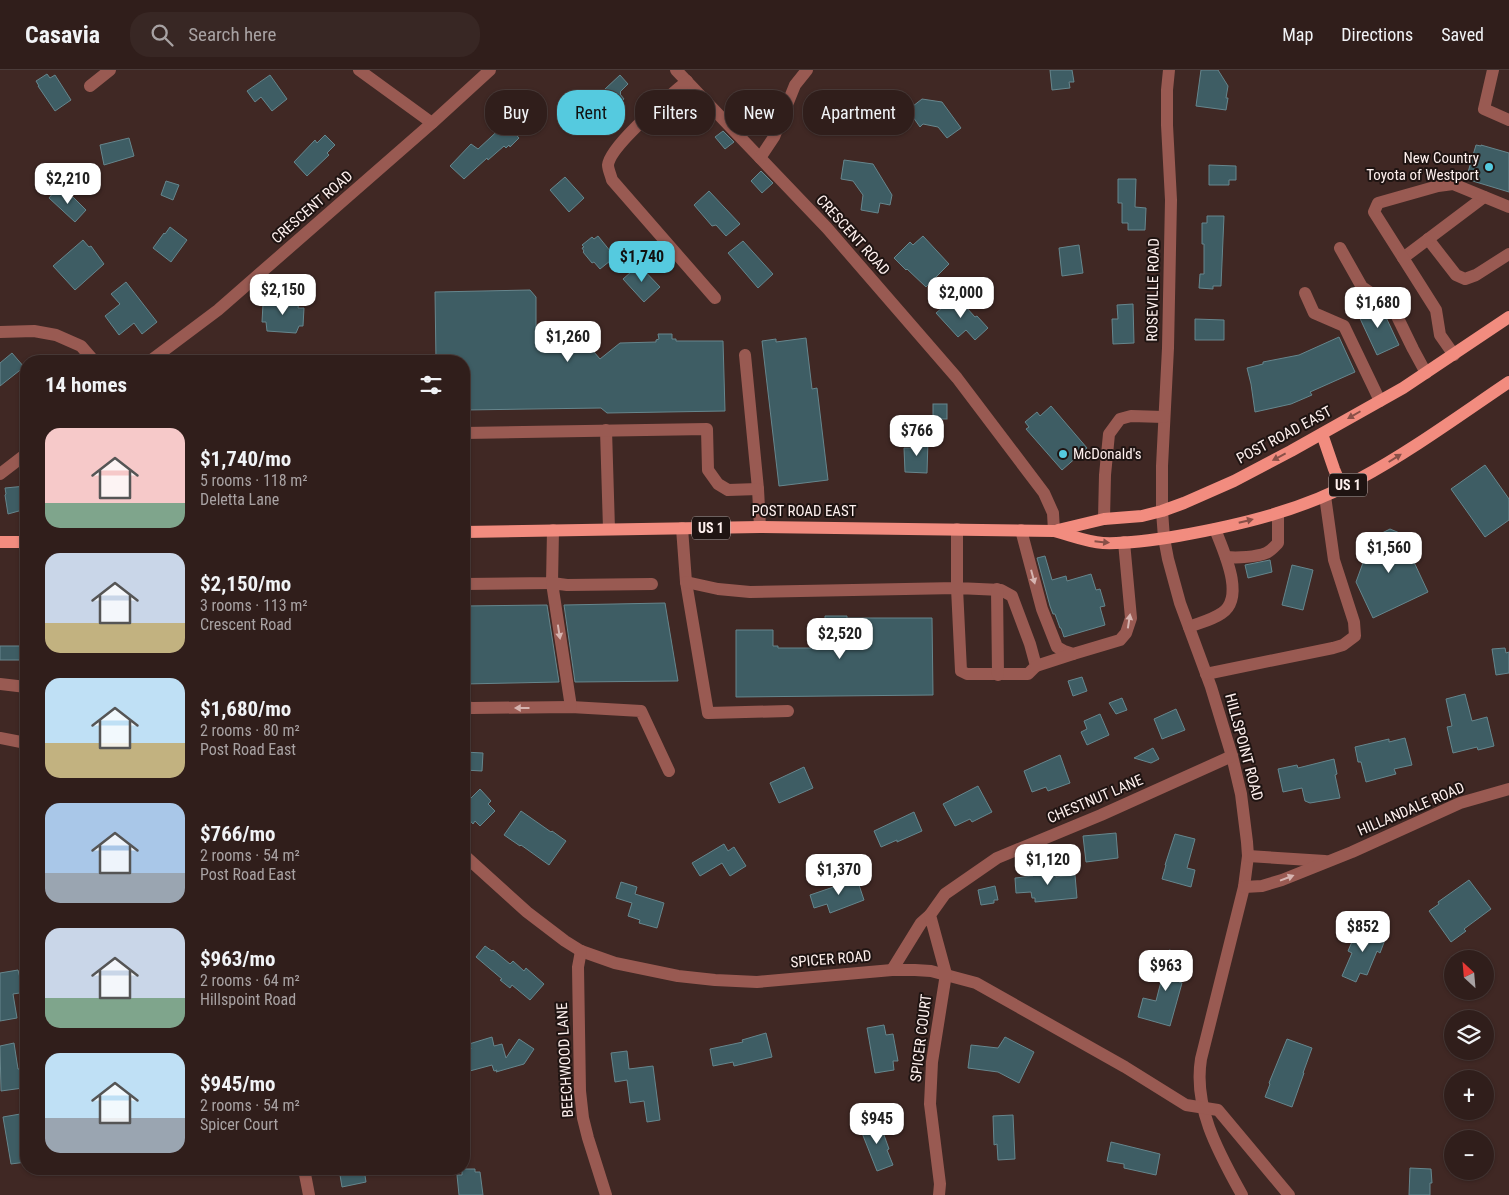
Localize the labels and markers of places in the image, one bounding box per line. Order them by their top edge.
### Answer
place label: New Country Toyota of Westport [1366,149,1479,184]
marker: New Country Toyota of Westport [1483,161,1495,173]
pin: $2,210 [27,162,109,205]
pin: $1,740 [601,240,683,283]
pin: $2,150 [242,274,324,316]
pin: $2,000 [920,276,1002,319]
pin: $1,680 [1337,286,1419,329]
pin: $1,260 [527,320,609,363]
pin: $766 [887,414,947,457]
place label: McDonald's [1073,445,1142,463]
marker: McDonald's [1057,448,1069,460]
pin: $1,560 [1348,532,1430,574]
pin: $2,520 [799,618,881,660]
pin: $1,120 [1007,844,1089,886]
pin: $1,370 [798,854,880,896]
pin: $852 [1333,910,1393,953]
pin: $963 [1136,950,1196,992]
pin: $945 [847,1102,907,1145]

